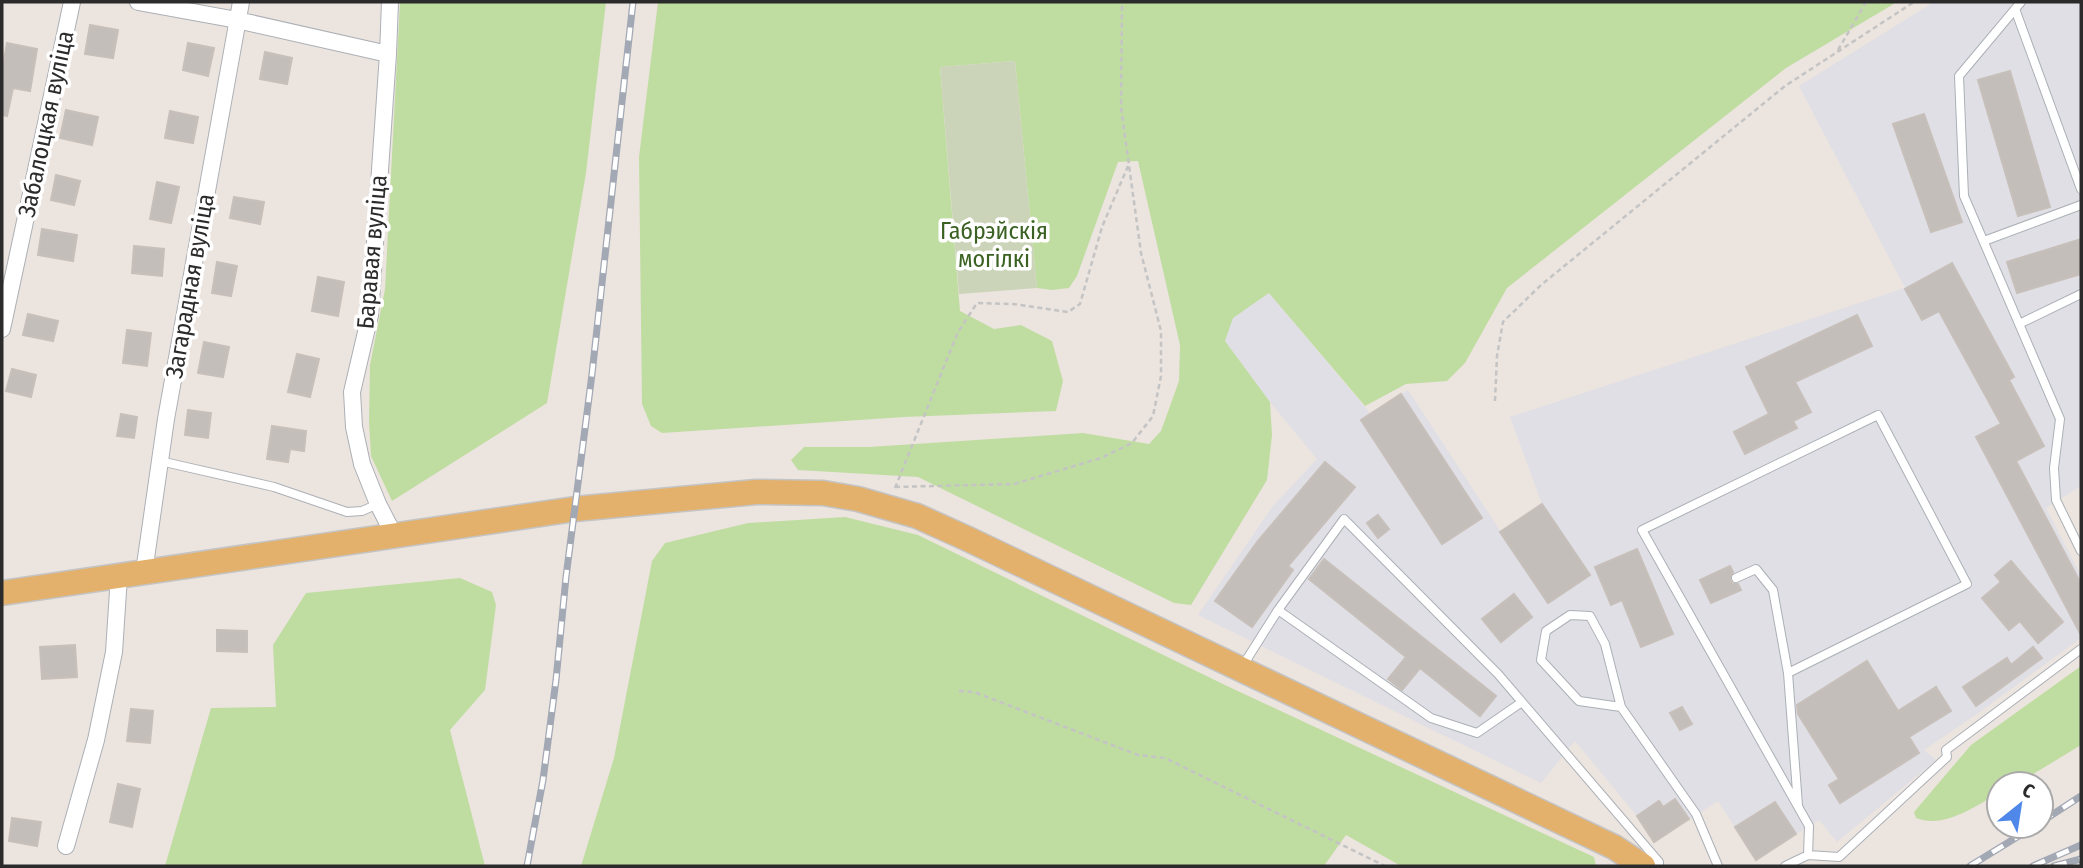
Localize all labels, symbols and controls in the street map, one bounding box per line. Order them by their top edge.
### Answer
street label: Забалоцкая вуліца [13,28,79,220]
street label: Баравая вуліца [351,174,393,330]
street label: Загарадная вуліца [160,192,220,380]
park label: Габрэйскія могілкі [940,217,1048,273]
north arrow [1985,770,2055,840]
text: С [2018,778,2038,803]

